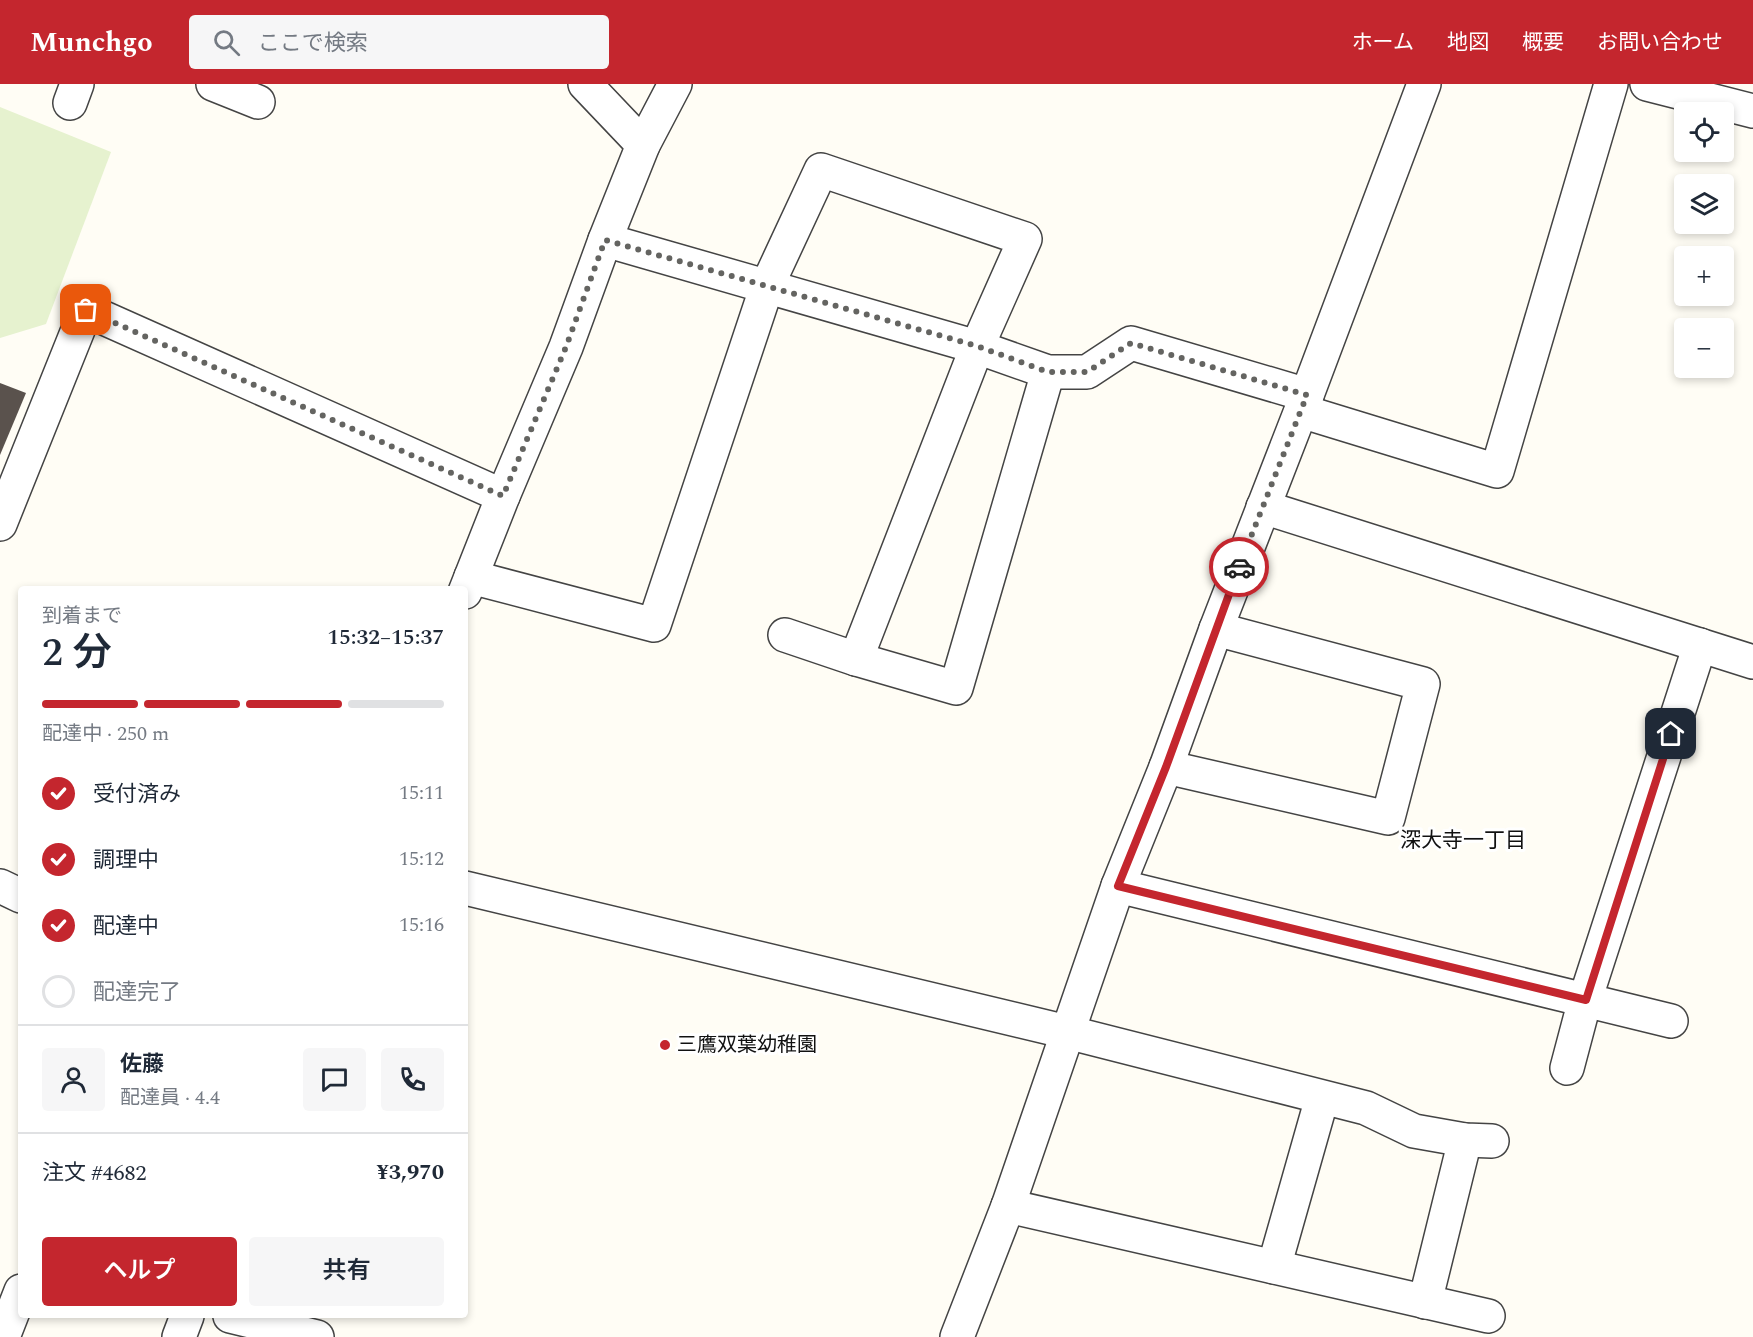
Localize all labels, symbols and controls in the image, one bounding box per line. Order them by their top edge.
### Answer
search box [189,15,609,69]
text: Munchgo [30,21,153,64]
icon: search [210,26,243,59]
text: ここで検索 [258,27,368,60]
text: ホーム [1352,27,1414,59]
text: 地図 [1447,27,1489,59]
text: 概要 [1522,27,1564,59]
text: お問い合わせ [1597,27,1723,59]
map controls [1674,102,1734,378]
button: locate [1674,102,1734,162]
button: layers [1674,174,1734,234]
button: + [1674,246,1734,306]
pin [60,284,111,335]
icon: bag [69,293,102,326]
button: − [1674,318,1734,378]
courier [1209,537,1269,597]
icon: car [1223,551,1256,584]
text: 到着まで [42,601,122,631]
text: 15:32–15:37 [327,621,444,654]
text: 2 分 [42,624,112,683]
pin [1645,708,1696,759]
icon: home [1654,717,1687,750]
text: 配達中 · 250 m [42,719,169,749]
icon: check [42,777,75,810]
text: 受付済み [93,778,181,811]
text: 15:11 [399,778,444,808]
district label: 深大寺一丁目 [1400,825,1526,857]
icon: check [42,843,75,876]
text: 調理中 [93,844,159,877]
text: 15:12 [399,844,444,874]
icon: check [42,909,75,942]
text: 配達中 [93,910,159,943]
text: 15:16 [399,910,444,940]
text: 配達完了 [93,976,181,1009]
place label: 三鷹双葉幼稚園 [677,1030,817,1060]
marker: 三鷹双葉幼稚園 [658,1038,672,1052]
button: person [42,1048,105,1111]
text: 佐藤 [120,1048,164,1081]
button: chat [303,1048,366,1111]
button: phone [381,1048,444,1111]
text: 配達員 · 4.4 [120,1083,220,1113]
text: ¥3,970 [376,1156,444,1189]
text: 注文 #4682 [42,1157,147,1190]
button: ヘルプ [42,1237,237,1306]
button: 共有 [249,1237,444,1306]

